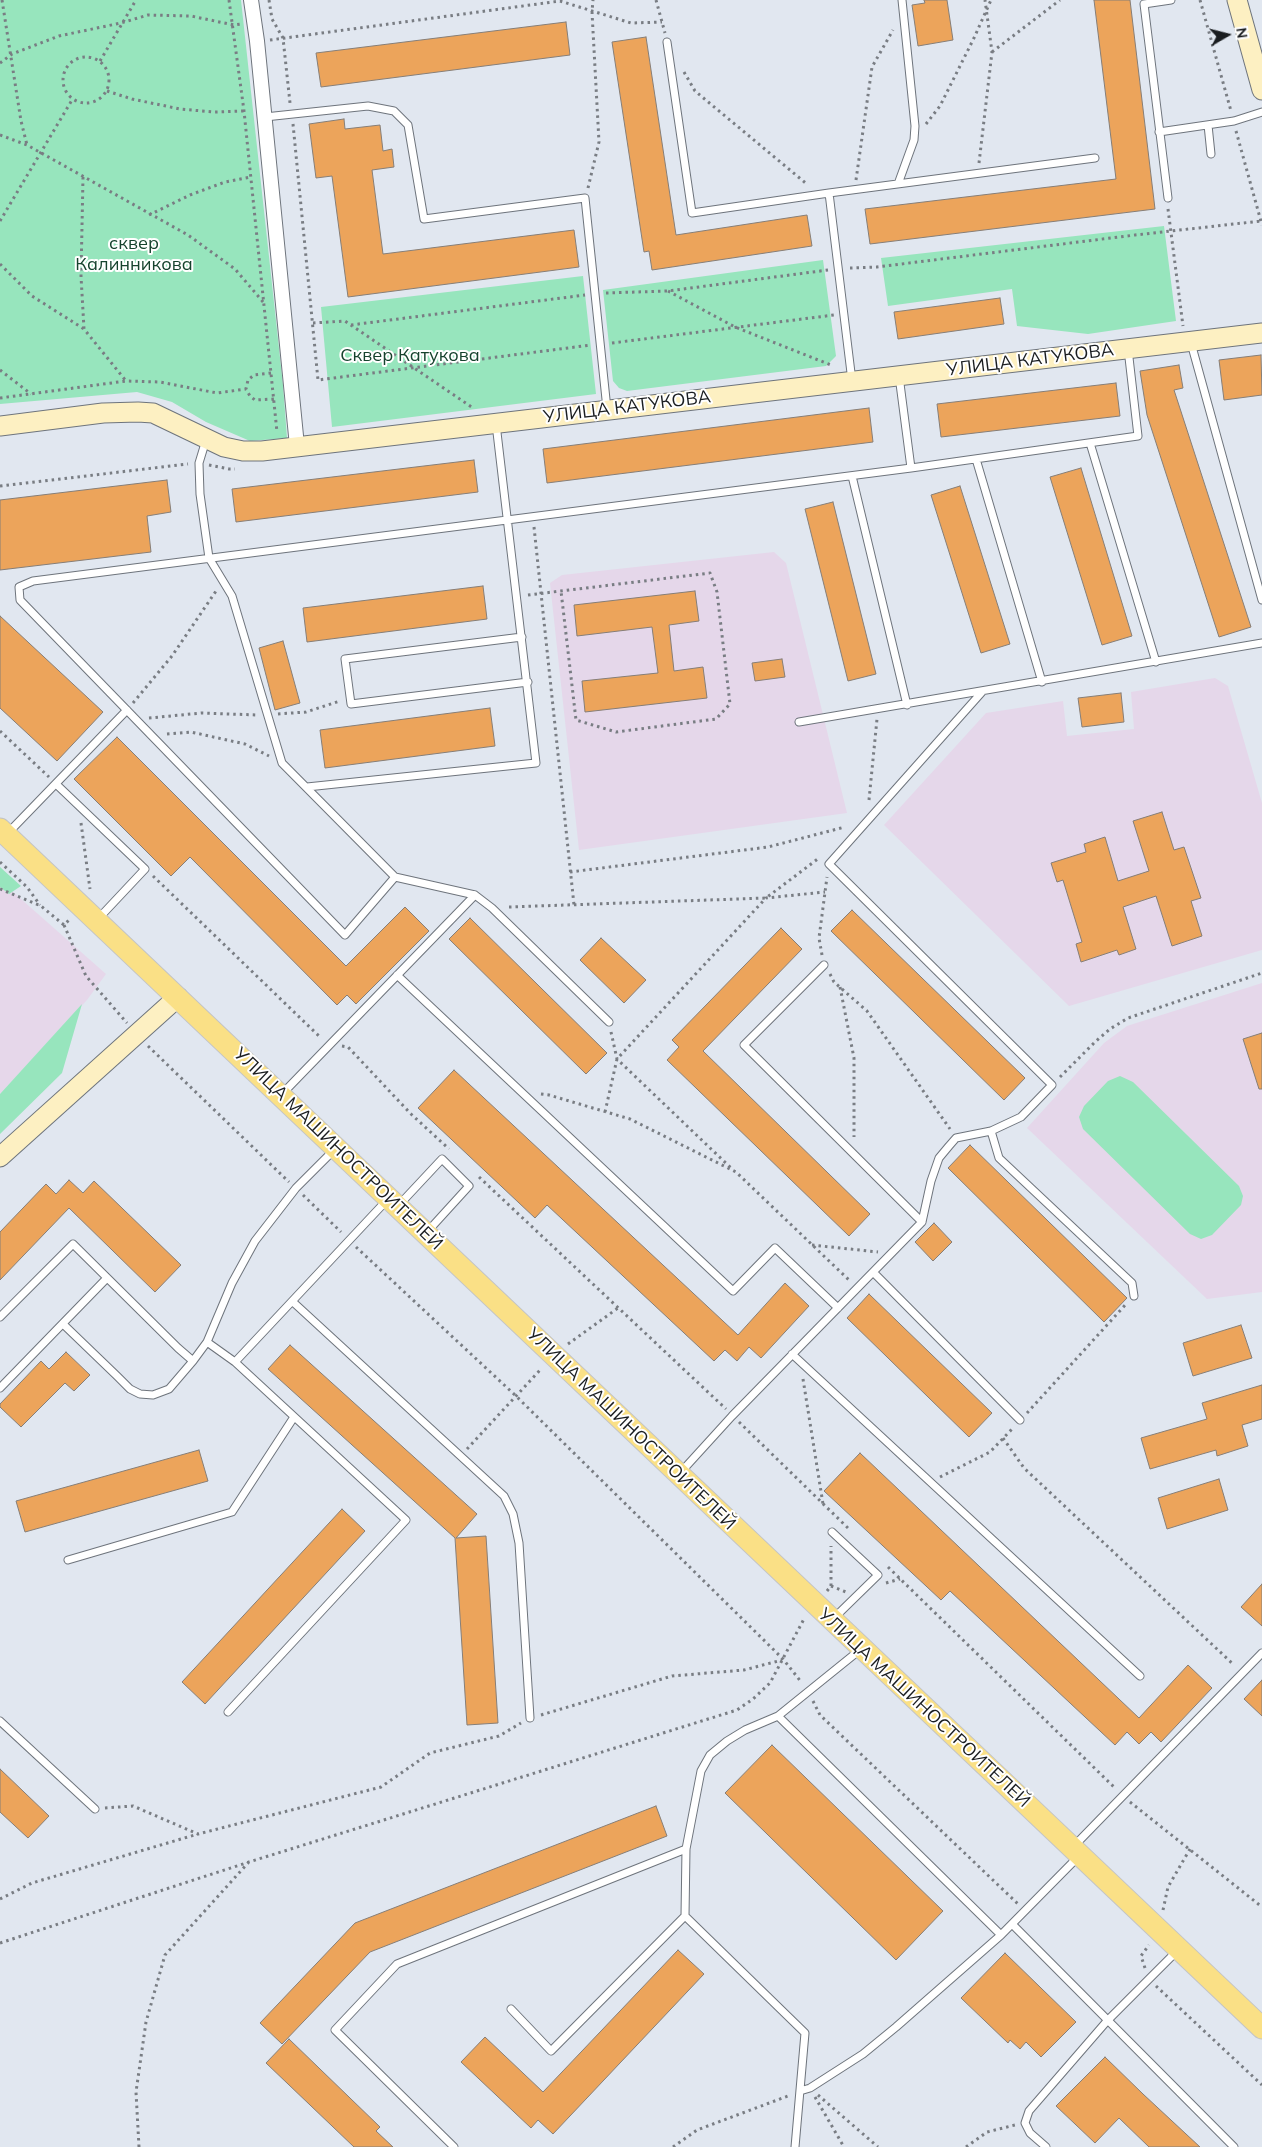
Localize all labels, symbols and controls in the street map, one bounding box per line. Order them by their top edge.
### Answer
north arrow [1202,10,1252,60]
text: N [1232,26,1252,39]
park label: сквер Калинникова [75,233,193,276]
street label: УЛИЦА КАТУКОВА [945,339,1115,381]
park label: Сквер Катукова [340,345,480,367]
street label: УЛИЦА КАТУКОВА [542,386,712,428]
street label: УЛИЦА МАШИНОСТРОИТЕЛЕЙ [229,1043,447,1255]
street label: УЛИЦА МАШИНОСТРОИТЕЛЕЙ [522,1323,740,1535]
street label: УЛИЦА МАШИНОСТРОИТЕЛЕЙ [814,1604,1034,1812]

